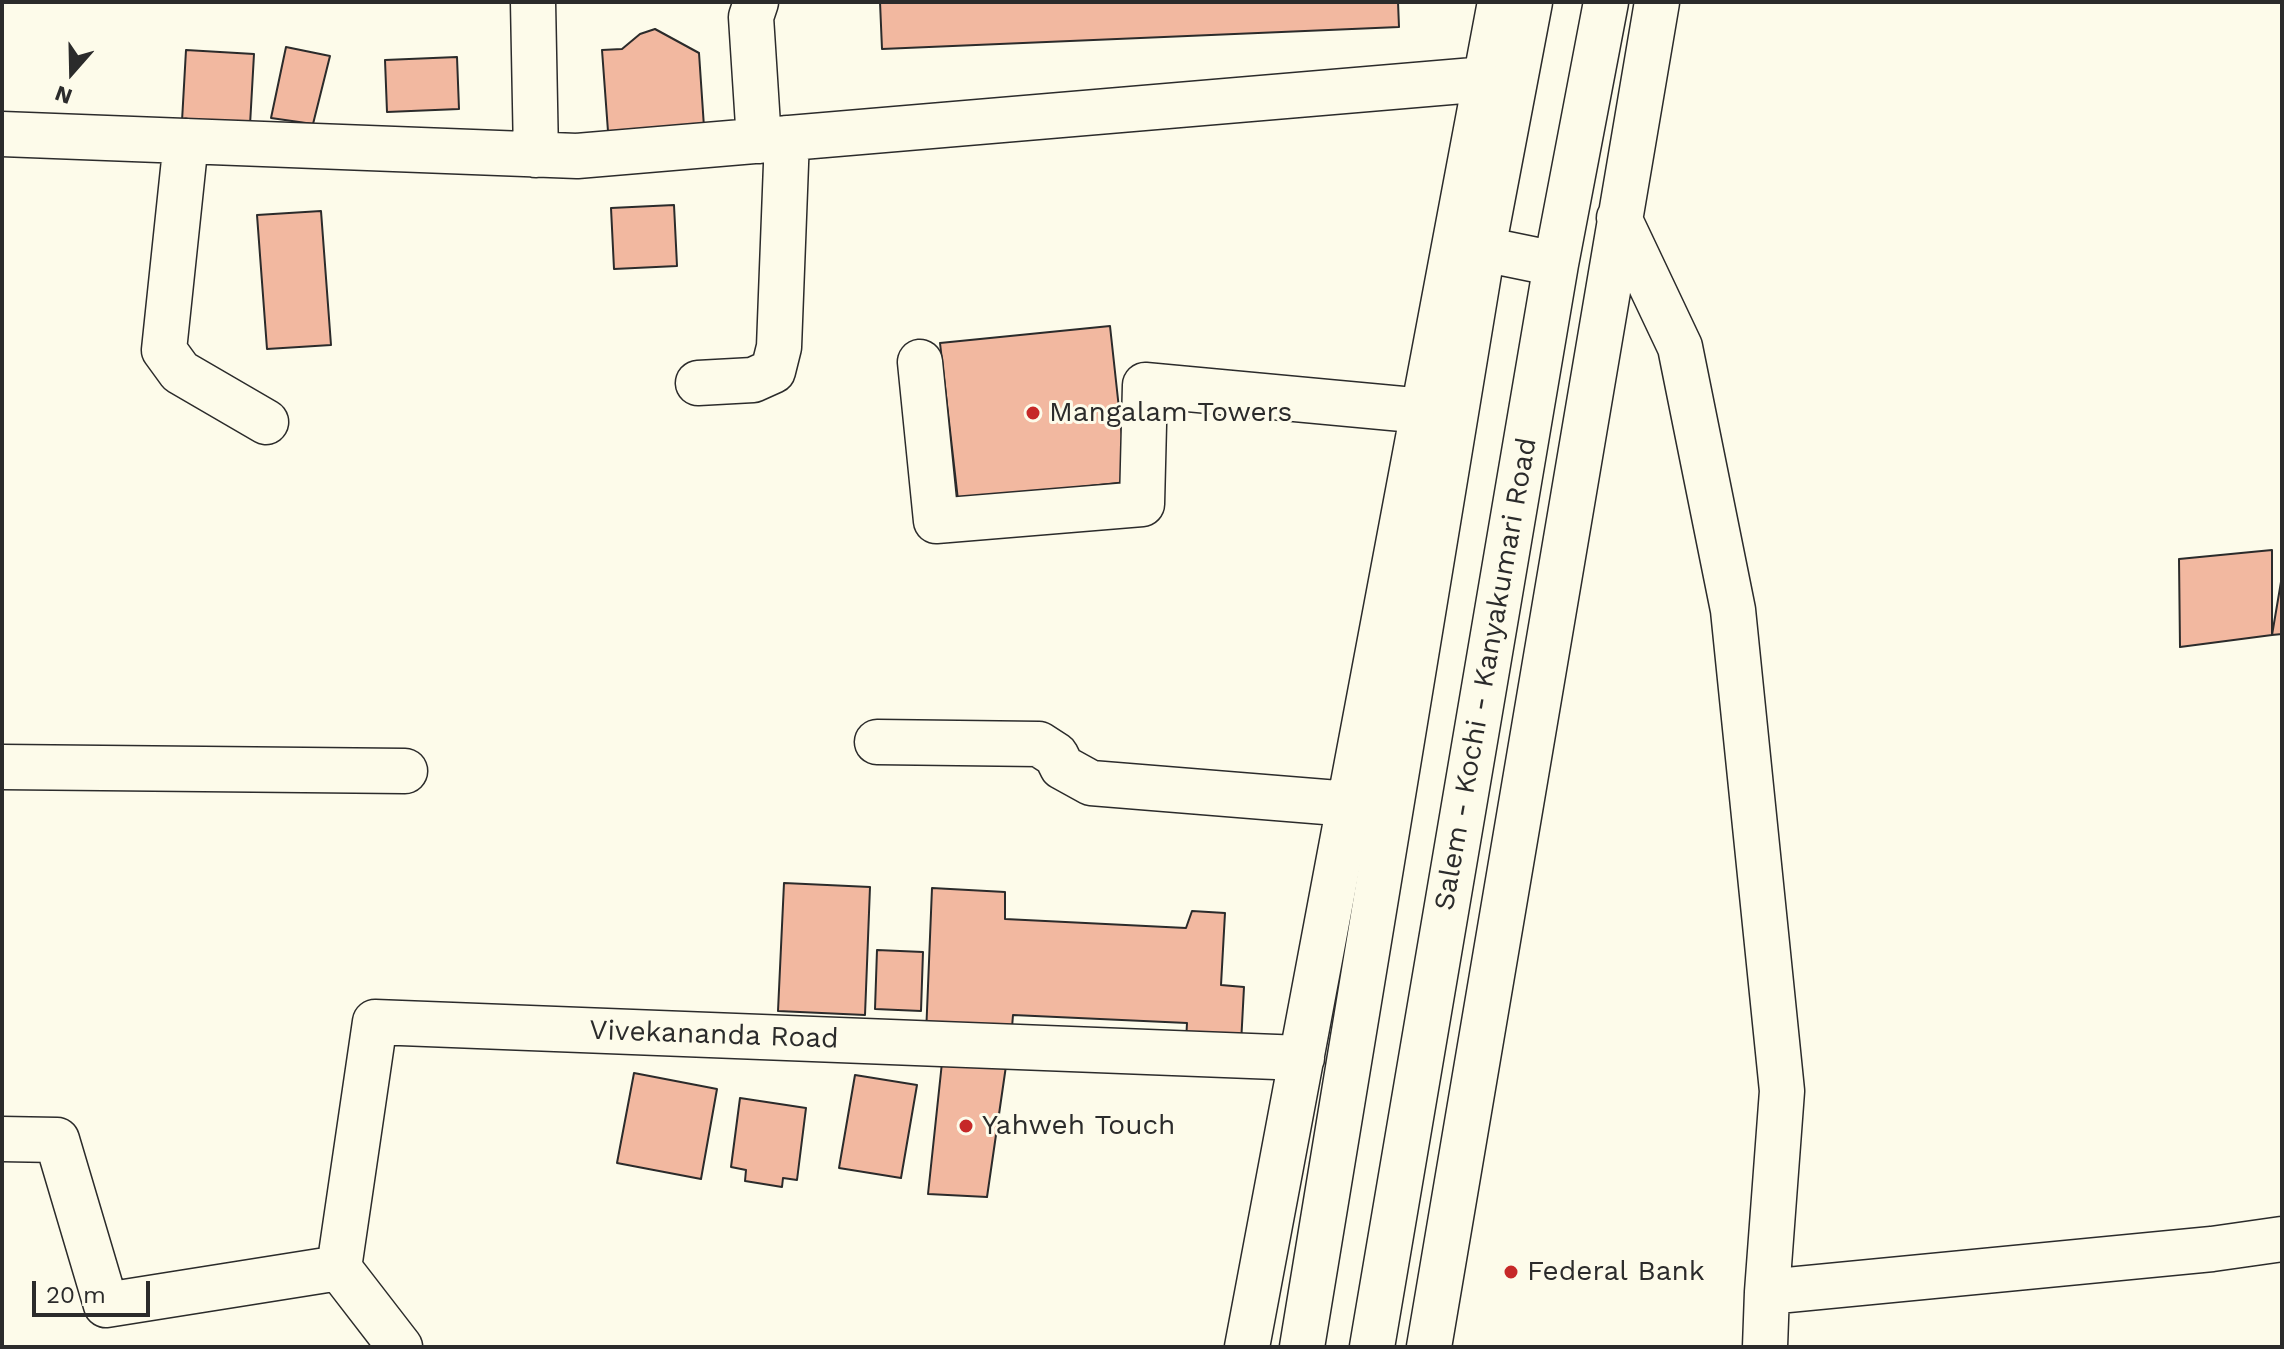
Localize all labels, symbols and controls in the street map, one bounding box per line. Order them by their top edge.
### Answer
north arrow [32,32,112,112]
text: N [52,80,76,110]
place label: Mangalam Towers [1049,396,1292,430]
marker: Mangalam Towers [1024,404,1042,422]
street label: Salem - Kochi - Kanyakumari Road [1428,435,1544,913]
street label: Vivekananda Road [589,1014,839,1056]
place label: Yahweh Touch [982,1109,1175,1143]
marker: Yahweh Touch [957,1117,975,1135]
place label: Federal Bank [1527,1255,1705,1289]
marker: Federal Bank [1502,1263,1520,1281]
scale bar [36,1265,154,1315]
text: 20 m [46,1281,106,1309]

